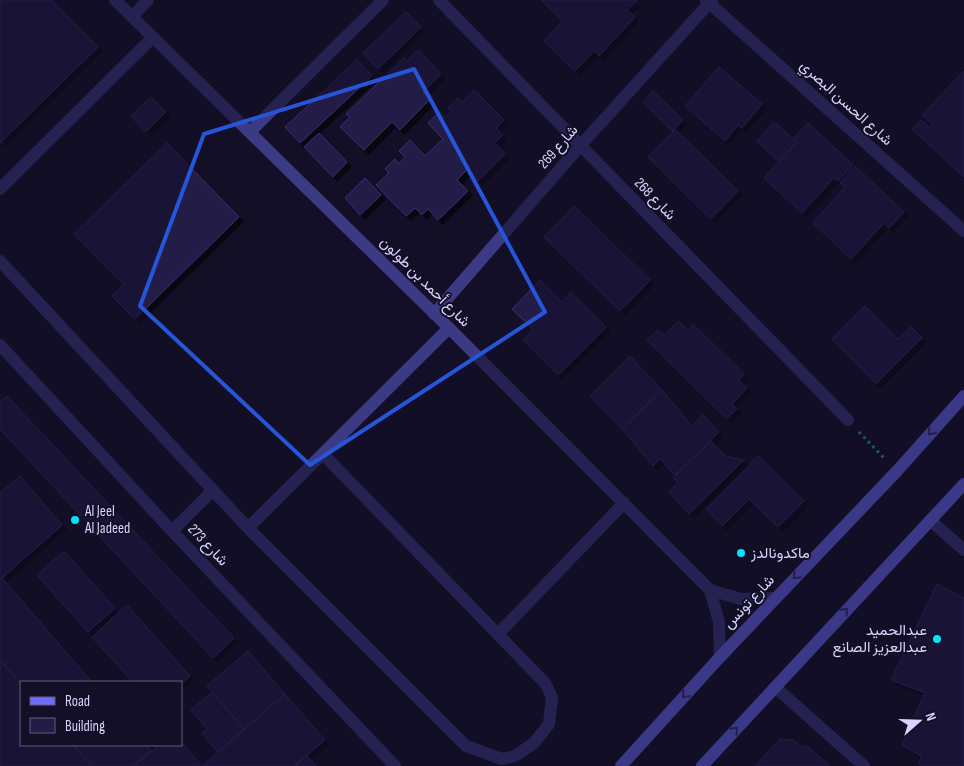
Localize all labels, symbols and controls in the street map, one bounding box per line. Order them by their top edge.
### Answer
street label: شارع الحسن البصري [794,56,897,152]
street label: شارع 269 [534,121,583,173]
street label: شارع 268 [629,174,680,225]
street label: شارع أحمد بن طولون [375,233,474,332]
one-way arrow [928,427,937,436]
place label: Al Jeel Al Jadeed [84,502,130,538]
marker: Al Jeel Al Jadeed [69,514,81,526]
street label: شارع 273 [183,520,232,571]
place label: ماكدونالدز [750,544,810,563]
marker: ماكدونالدز [735,547,747,559]
one-way arrow [793,570,802,579]
street label: شارع تونس [719,571,780,634]
one-way arrow [839,608,848,617]
place label: عبدالحميد عبدالعزيز الصانع [833,621,927,658]
marker: عبدالحميد عبدالعزيز الصانع [931,633,943,645]
legend [20,681,182,746]
one-way arrow [682,689,691,698]
text: Road [65,692,90,711]
north arrow [894,696,944,746]
text: N [921,710,940,723]
text: Building [65,717,105,736]
one-way arrow [729,727,738,736]

